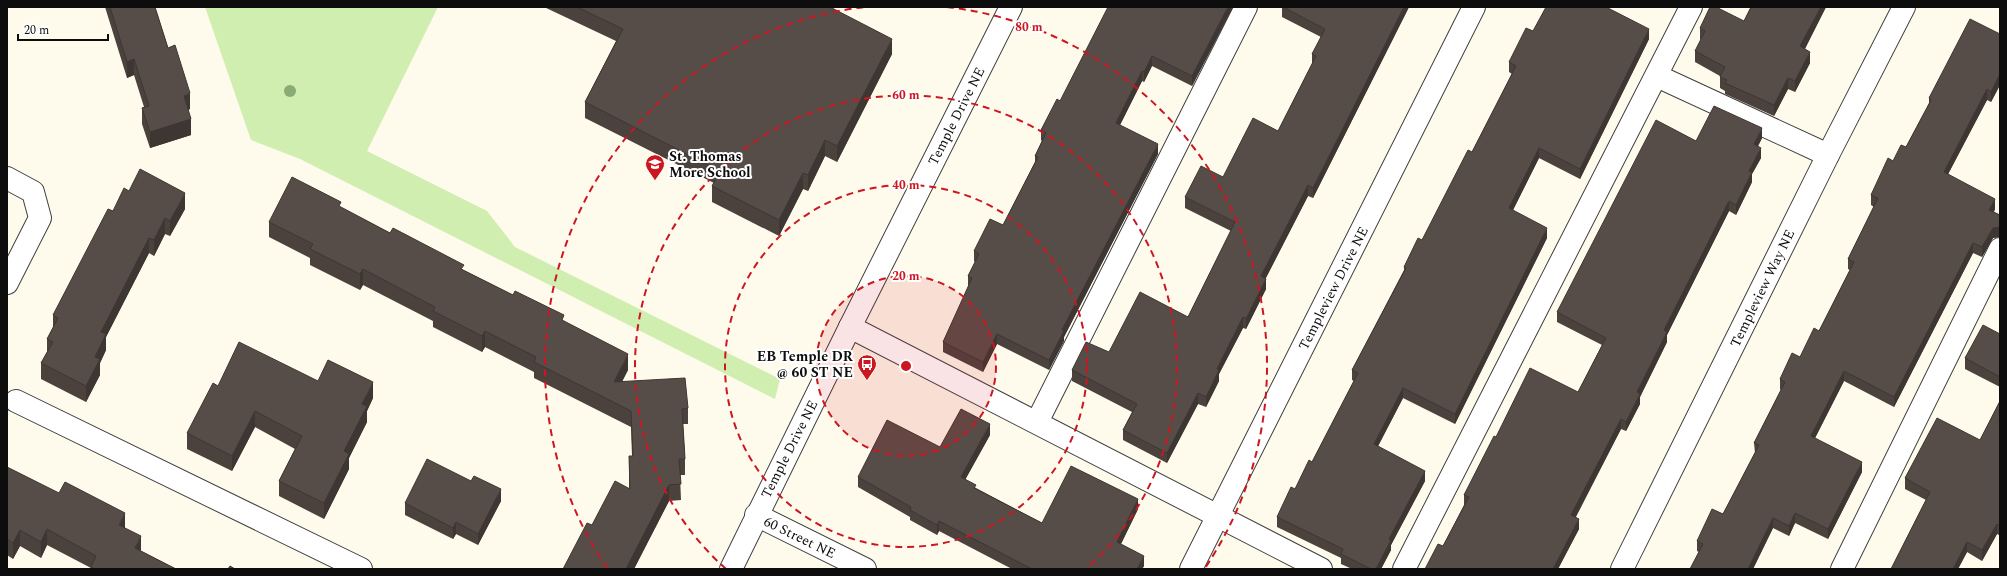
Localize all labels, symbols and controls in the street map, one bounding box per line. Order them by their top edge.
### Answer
scale bar [18,16,108,42]
text: 80 m [1015,18,1043,37]
text: 20 m [24,21,49,40]
street label: Temple Drive NE [923,63,990,169]
text: 60 m [892,86,920,105]
place label: St. Thomas More School [669,146,751,183]
school or university icon: St. Thomas More School [644,153,666,181]
text: 40 m [892,176,920,195]
street label: Templeview Drive NE [1293,223,1374,354]
street label: Templeview Way NE [1725,226,1800,351]
text: 20 m [892,267,920,286]
place label: EB Temple DR @ 60 ST NE [757,346,854,383]
bus stop icon: EB Temple DR @ 60 ST NE [856,353,878,381]
centre of rings [899,359,913,373]
street label: Temple Drive NE [756,396,823,502]
street label: 60 Street NE [760,511,839,564]

